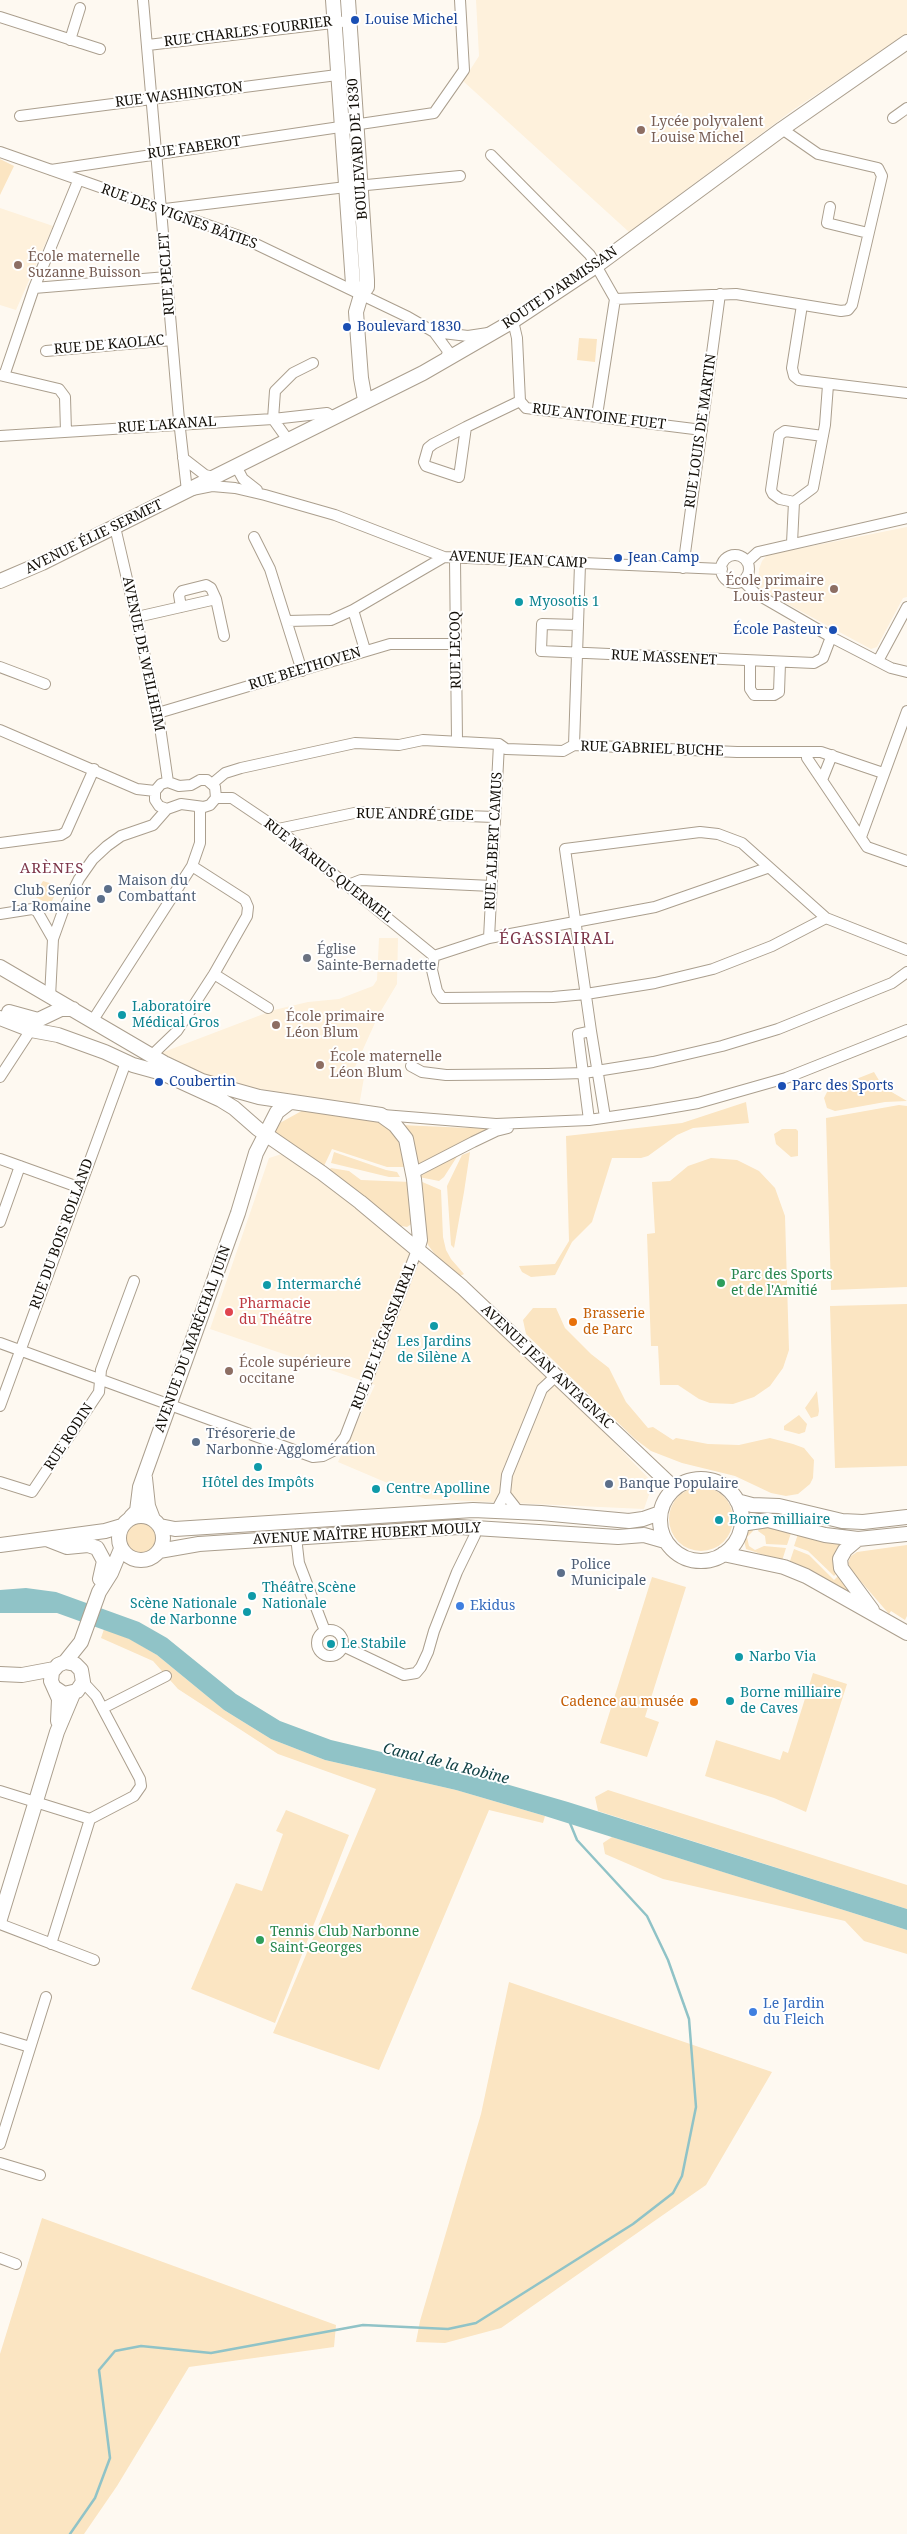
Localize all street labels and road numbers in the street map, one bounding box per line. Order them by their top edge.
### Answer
street label: RUE CHARLES FOURRIER [163,13,333,51]
street label: BOULEVARD DE 1830 [345,78,371,220]
street label: RUE WASHINGTON [114,79,244,111]
street label: RUE FABEROT [146,133,242,163]
street label: RUE DES VIGNES BÂTIES [99,181,259,253]
street label: RUE PECLET [156,232,178,316]
street label: ROUTE D'ARMISSAN [499,243,621,333]
street label: RUE DE KAOLAC [53,332,165,358]
street label: RUE LOUIS DE MARTIN [682,353,720,509]
street label: RUE ANTOINE FUET [531,400,667,434]
street label: RUE LAKANAL [117,413,217,437]
street label: AVENUE ÉLIE SERMET [23,496,165,578]
street label: AVENUE JEAN CAMP [449,548,587,572]
street label: AVENUE DE WEILHEIM [118,575,168,733]
street label: RUE LECOQ [447,611,465,689]
street label: RUE BEETHOVEN [247,644,363,694]
street label: RUE MASSENET [610,647,718,669]
street label: RUE GABRIEL BUCHE [580,738,724,760]
street label: RUE ALBERT CAMUS [482,772,506,910]
street label: RUE ANDRÉ GIDE [356,806,474,824]
street label: RUE MARIUS QUERMEL [260,815,396,927]
street label: RUE DU BOIS ROLLAND [27,1157,97,1311]
street label: AVENUE DU MARÉCHAL JUIN [151,1243,235,1435]
street label: RUE DE L'ÉGASSIAIRAL [348,1260,420,1412]
street label: AVENUE JEAN ANTAGNAC [477,1301,617,1433]
street label: RUE RODIN [41,1400,97,1474]
street label: AVENUE MAÎTRE HUBERT MOULY [252,1520,482,1548]

